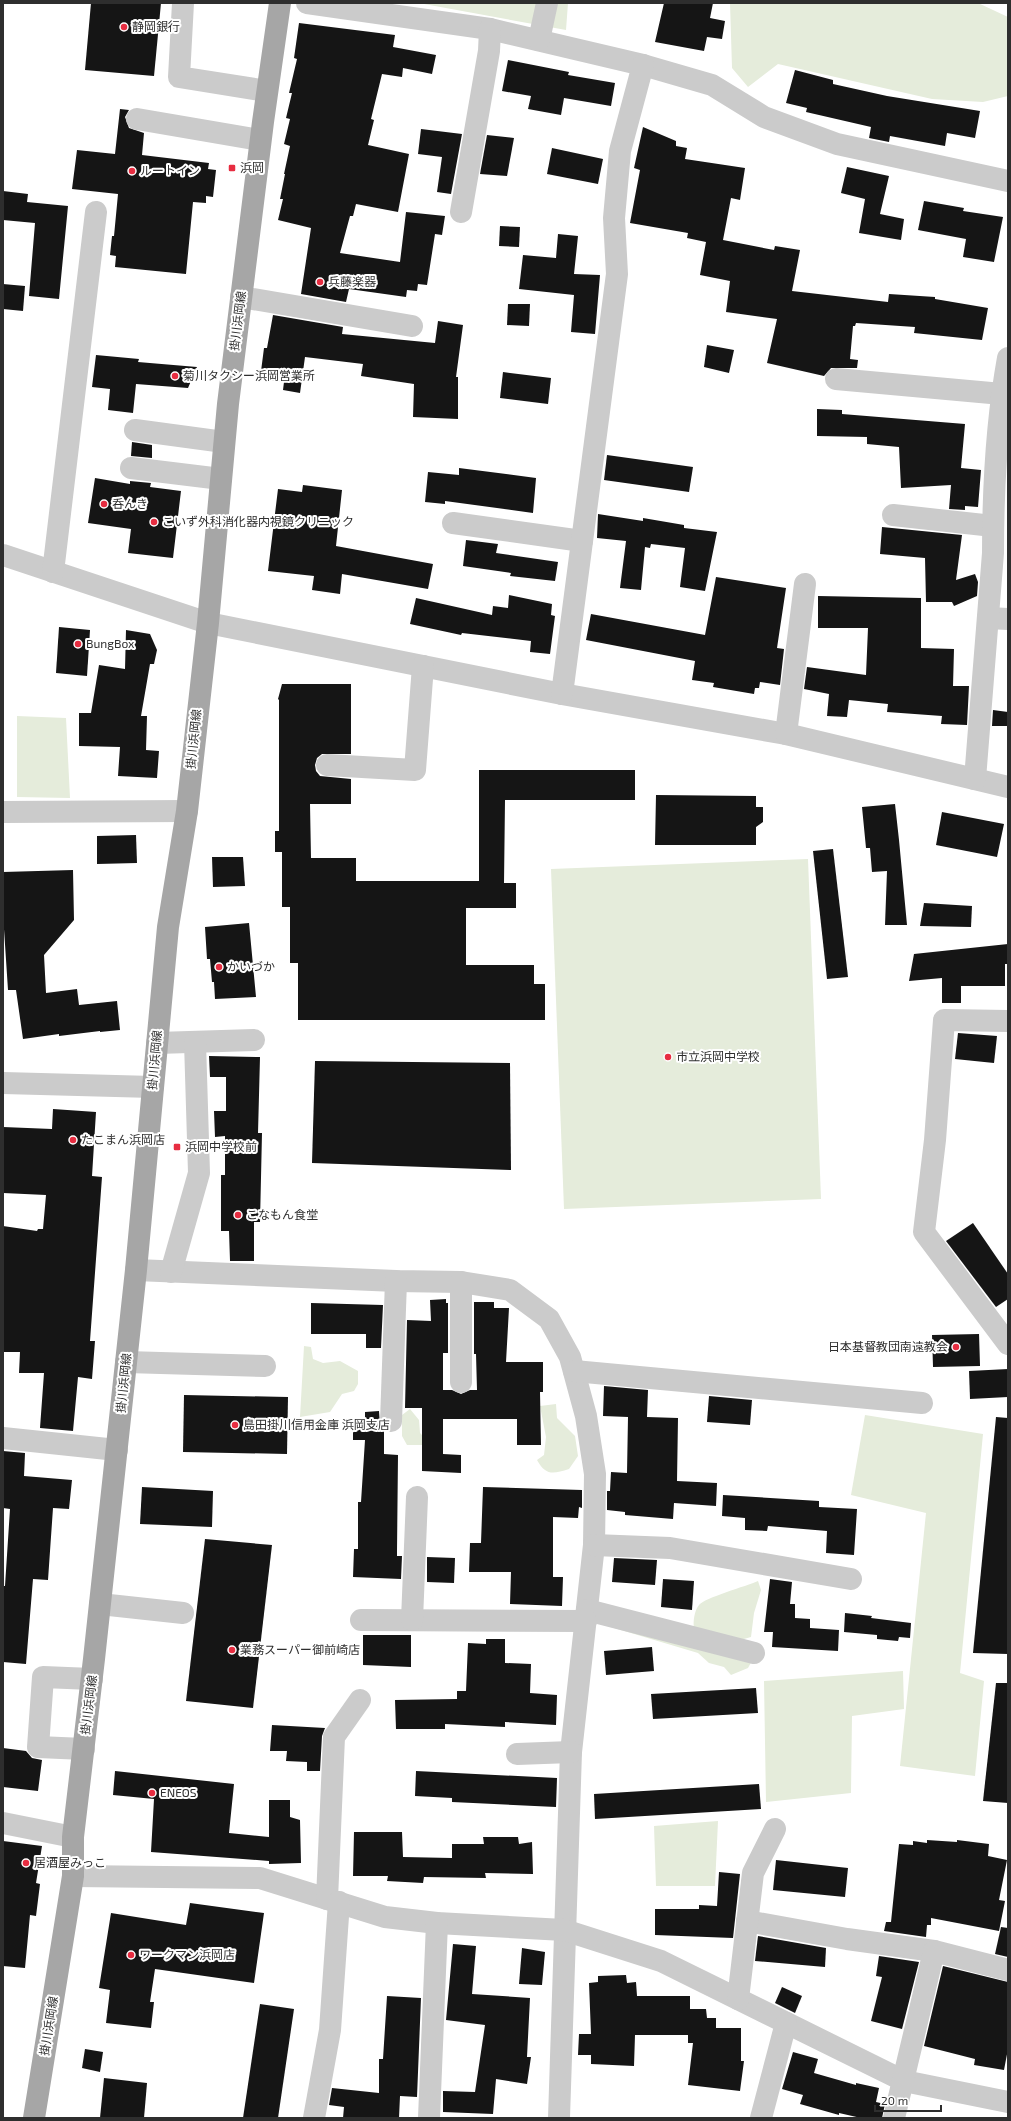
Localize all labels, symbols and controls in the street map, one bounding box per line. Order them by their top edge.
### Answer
place label: 静岡銀行 [132,19,180,33]
marker: 静岡銀行 [119,22,129,32]
place label: 浜岡 [240,160,264,174]
place label: ルートイン [140,163,200,177]
marker: 浜岡 [227,163,237,173]
marker: ルートイン [127,166,137,176]
place label: 兵藤楽器 [328,274,376,288]
marker: 兵藤楽器 [315,277,325,287]
street label: 掛川浜岡線 [226,290,248,352]
place label: 菊川タクシー浜岡営業所 [183,368,315,382]
marker: 菊川タクシー浜岡営業所 [170,371,180,381]
place label: 呑んき [112,496,148,510]
marker: 呑んき [99,499,109,509]
place label: こいず外科消化器内視鏡クリニック [162,514,354,528]
marker: こいず外科消化器内視鏡クリニック [149,517,159,527]
place label: BungBox [86,636,135,650]
marker: BungBox [73,639,83,649]
street label: 掛川浜岡線 [183,708,203,769]
place label: かいづか [227,959,275,973]
marker: かいづか [214,962,224,972]
street label: 掛川浜岡線 [144,1029,164,1090]
place label: 市立浜岡中学校 [676,1049,760,1063]
marker: 市立浜岡中学校 [663,1052,673,1062]
place label: たこまん浜岡店 [81,1132,165,1146]
marker: たこまん浜岡店 [68,1135,78,1145]
place label: 浜岡中学校前 [185,1139,257,1153]
marker: 浜岡中学校前 [172,1142,182,1152]
place label: こなもん食堂 [246,1207,318,1221]
marker: こなもん食堂 [233,1210,243,1220]
place label: 日本基督教団南遠教会 [828,1339,948,1353]
marker: 日本基督教団南遠教会 [951,1342,961,1352]
street label: 掛川浜岡線 [113,1352,133,1413]
place label: 島田掛川信用金庫 浜岡支店 [243,1417,390,1431]
marker: 島田掛川信用金庫 浜岡支店 [230,1420,240,1430]
place label: 業務スーパー御前崎店 [240,1642,360,1656]
marker: 業務スーパー御前崎店 [227,1645,237,1655]
street label: 掛川浜岡線 [77,1674,99,1736]
place label: ENEOS [160,1785,197,1799]
marker: ENEOS [147,1788,157,1798]
place label: 居酒屋みっこ [34,1855,106,1869]
marker: 居酒屋みっこ [21,1858,31,1868]
place label: ワークマン浜岡店 [139,1947,235,1961]
marker: ワークマン浜岡店 [126,1950,136,1960]
street label: 掛川浜岡線 [36,1995,60,2057]
scale bar [875,2087,941,2113]
text: 20 m [881,2093,908,2107]

